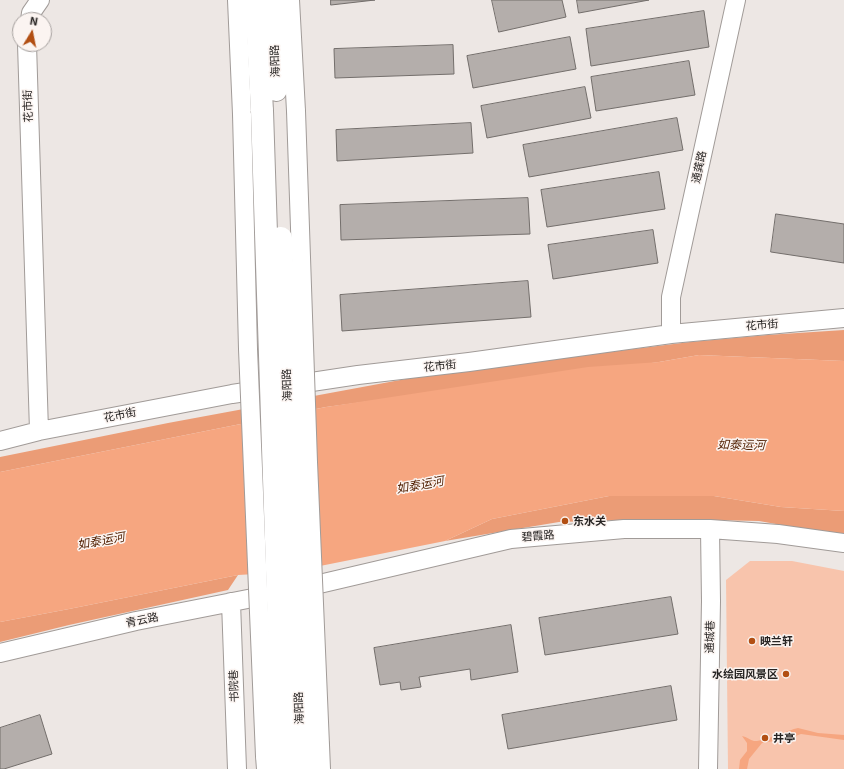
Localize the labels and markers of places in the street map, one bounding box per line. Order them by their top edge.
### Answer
place label: 东水关 [573,514,606,528]
marker: 东水关 [560,516,570,526]
place label: 映兰轩 [760,634,793,648]
marker: 映兰轩 [747,636,757,646]
place label: 水绘园风景区 [712,667,778,681]
marker: 水绘园风景区 [781,669,791,679]
place label: 井亭 [773,731,795,745]
marker: 井亭 [760,733,770,743]

